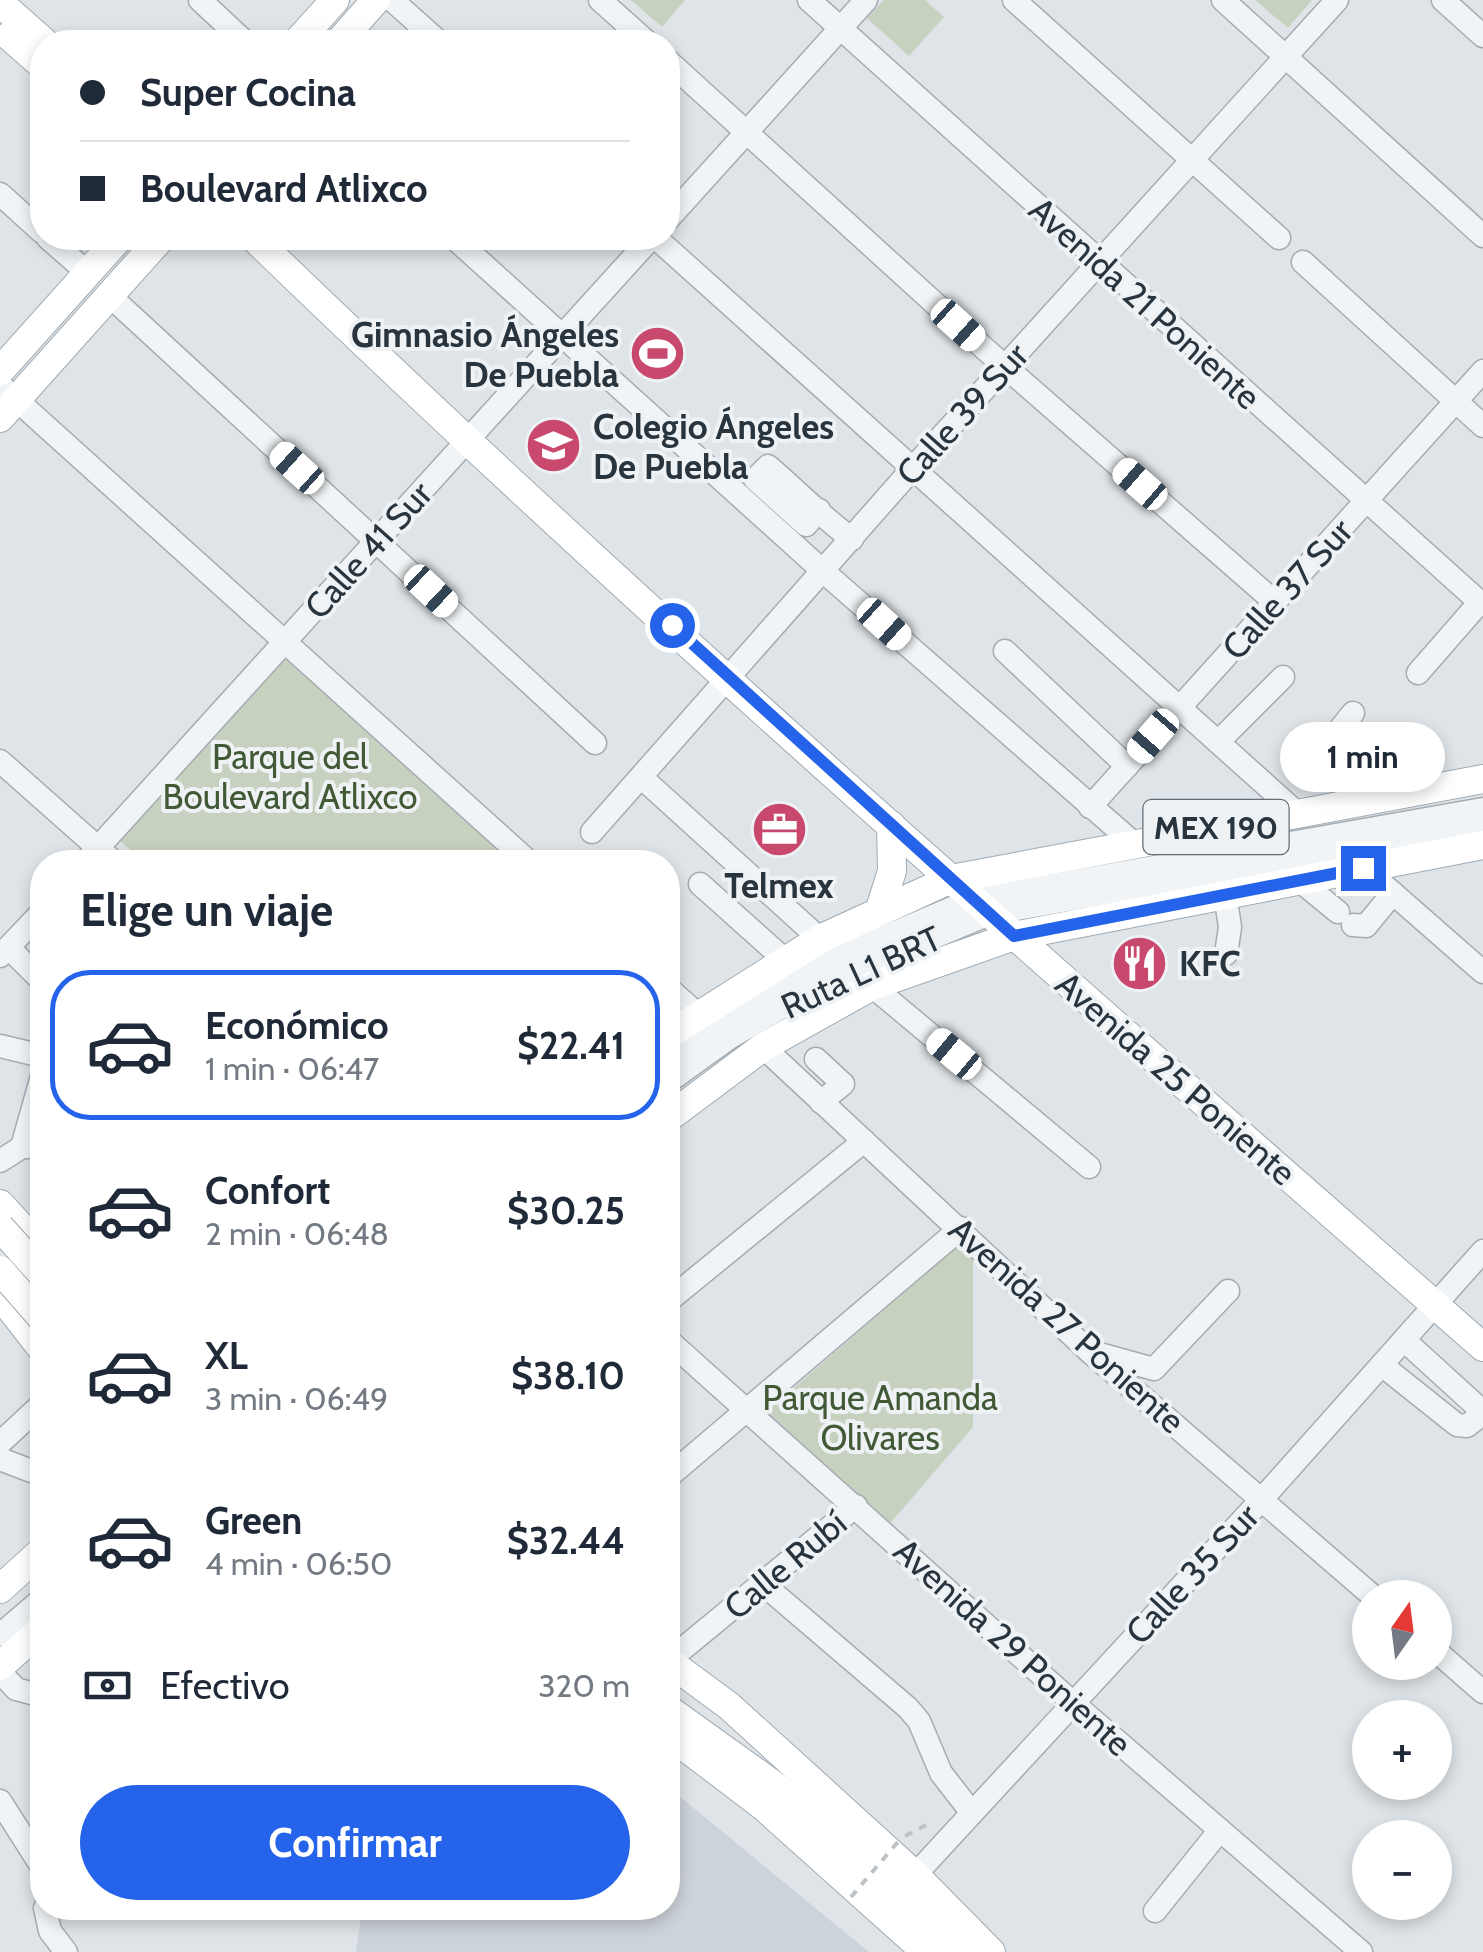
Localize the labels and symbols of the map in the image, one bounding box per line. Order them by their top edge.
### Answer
street label: Avenida 21 Poniente [1020,188,1270,418]
car [926,294,990,356]
place label: Gimnasio Ángeles De Puebla [351,313,620,396]
sports icon: Gimnasio Ángeles De Puebla [628,324,688,384]
street label: Calle 39 Sur [887,334,1037,494]
place label: Colegio Ángeles De Puebla [593,405,834,488]
school or university icon: Colegio Ángeles De Puebla [524,416,584,476]
car [265,437,329,499]
car [1108,453,1172,515]
street label: Calle 41 Sur [295,473,441,627]
street label: Calle 37 Sur [1213,510,1361,668]
car [399,560,463,622]
car [852,593,916,655]
route start [650,603,695,648]
car [1122,704,1184,768]
callout: 1 min [1280,723,1446,793]
park label: Parque del Boulevard Atlixco [162,735,418,818]
office icon: Telmex [749,799,809,859]
road number: MEX 190 [1144,800,1288,854]
route end [1341,846,1386,891]
place label: Telmex [724,864,834,907]
street label: Ruta L1 BRT [774,916,948,1028]
restaurant icon: KFC [1110,933,1170,993]
place label: KFC [1179,942,1240,985]
street label: Avenida 25 Poniente [1047,962,1305,1194]
car [921,1023,987,1085]
street label: Avenida 27 Poniente [940,1208,1194,1442]
park label: Parque Amanda Olivares [762,1376,998,1459]
street label: Calle 35 Sur [1116,1495,1268,1653]
street label: Calle Rubí [715,1501,855,1629]
street label: Avenida 29 Poniente [885,1529,1141,1765]
north arrow [1352,1580,1452,1680]

